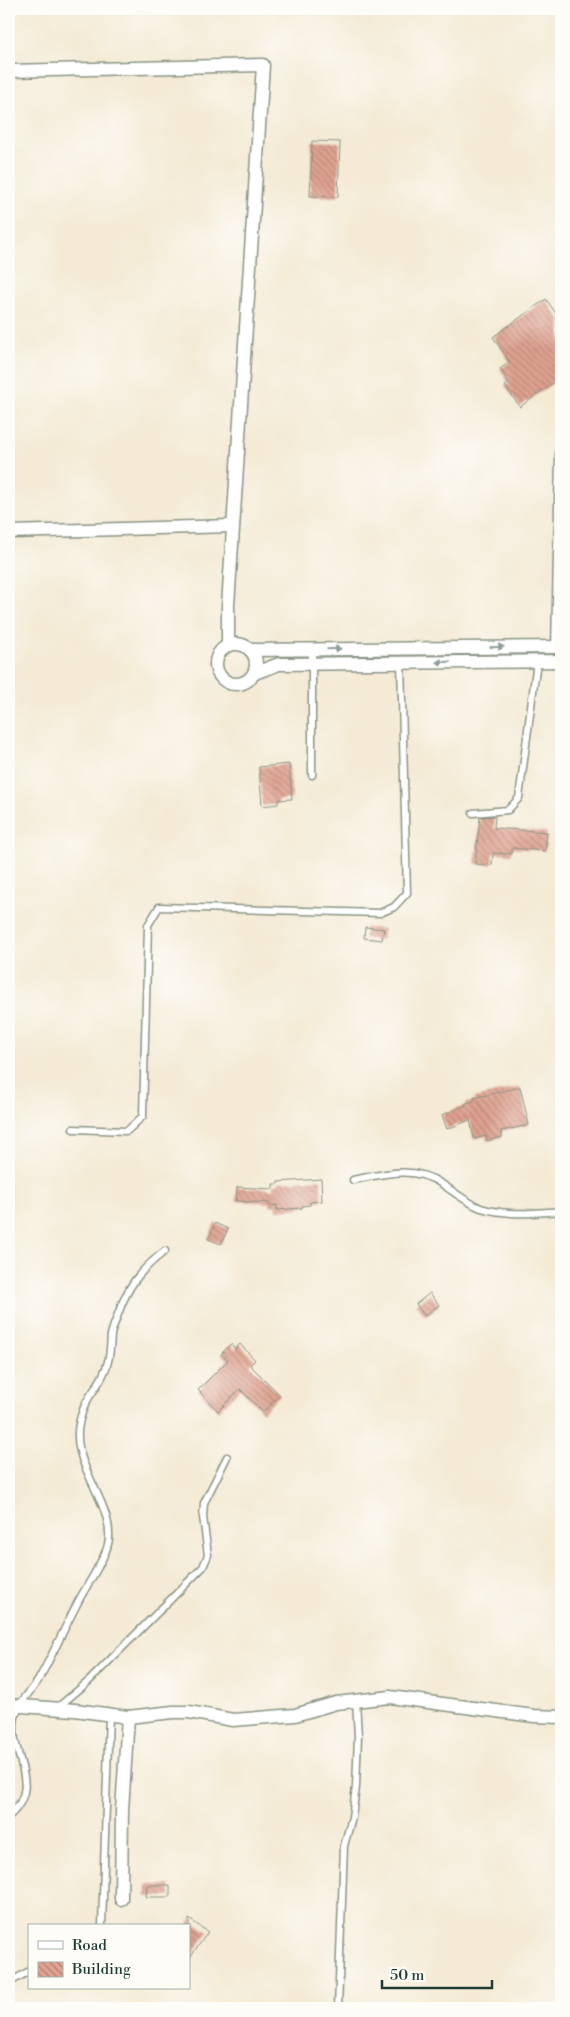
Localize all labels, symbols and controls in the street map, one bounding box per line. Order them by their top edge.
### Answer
one-way arrow [489,643,505,651]
one-way arrow [326,645,342,653]
one-way arrow [434,658,450,666]
legend [28,1924,190,1990]
text: Road [72,1936,107,1955]
scale bar [382,1957,492,1989]
text: Building [71,1960,131,1979]
text: 50 m [390,1966,424,1985]

